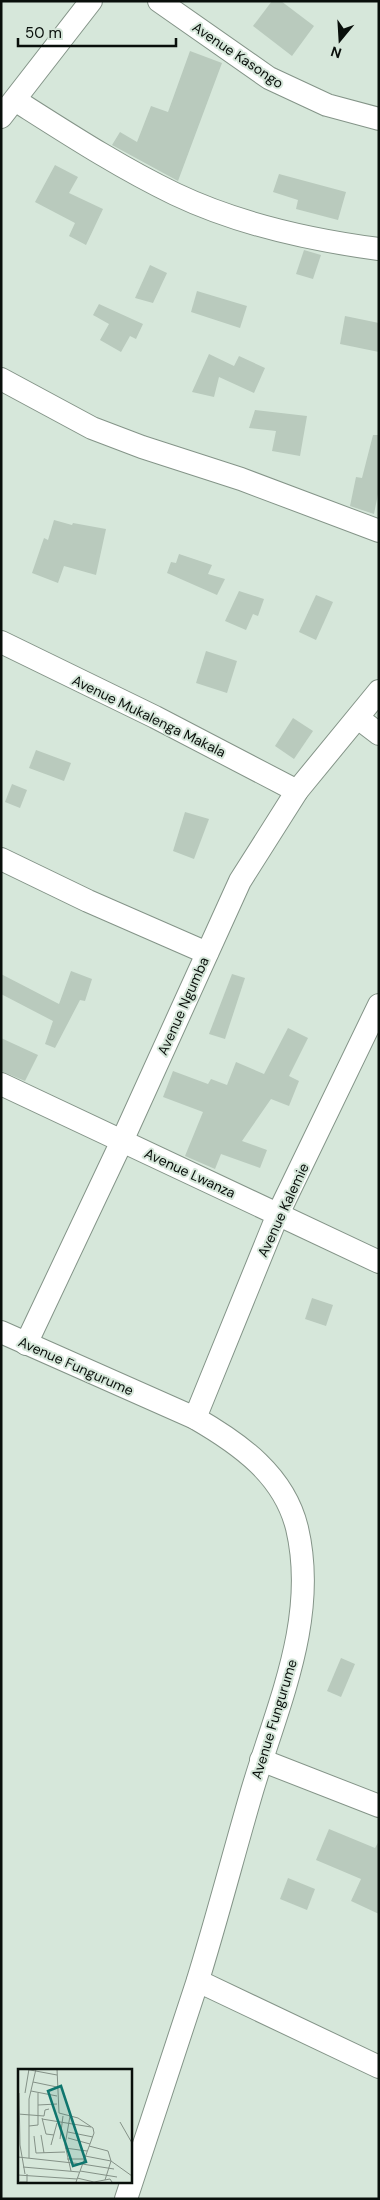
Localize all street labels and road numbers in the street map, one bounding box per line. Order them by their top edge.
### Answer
street label: Avenue Kasongo [189,18,287,92]
street label: Avenue Mukalenga Makala [69,671,229,761]
street label: Avenue Ngumba [153,954,213,1058]
street label: Avenue Lwanza [142,1144,238,1202]
street label: Avenue Kalemie [253,1160,313,1260]
street label: Avenue Fungurume [16,1332,136,1400]
street label: Avenue Fungurume [247,1657,301,1781]

